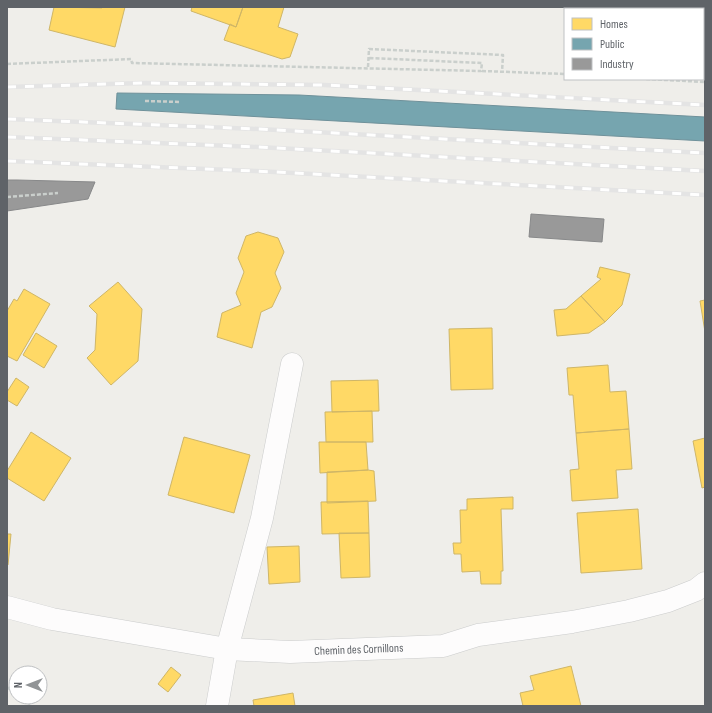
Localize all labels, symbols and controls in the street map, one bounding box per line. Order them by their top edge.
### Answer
legend [564,8,704,80]
text: Homes [600,17,628,32]
text: Public [600,37,625,52]
text: Industry [600,57,634,72]
street label: Chemin des Cornillons [314,640,404,659]
north arrow [8,665,48,705]
text: N [12,682,25,688]

